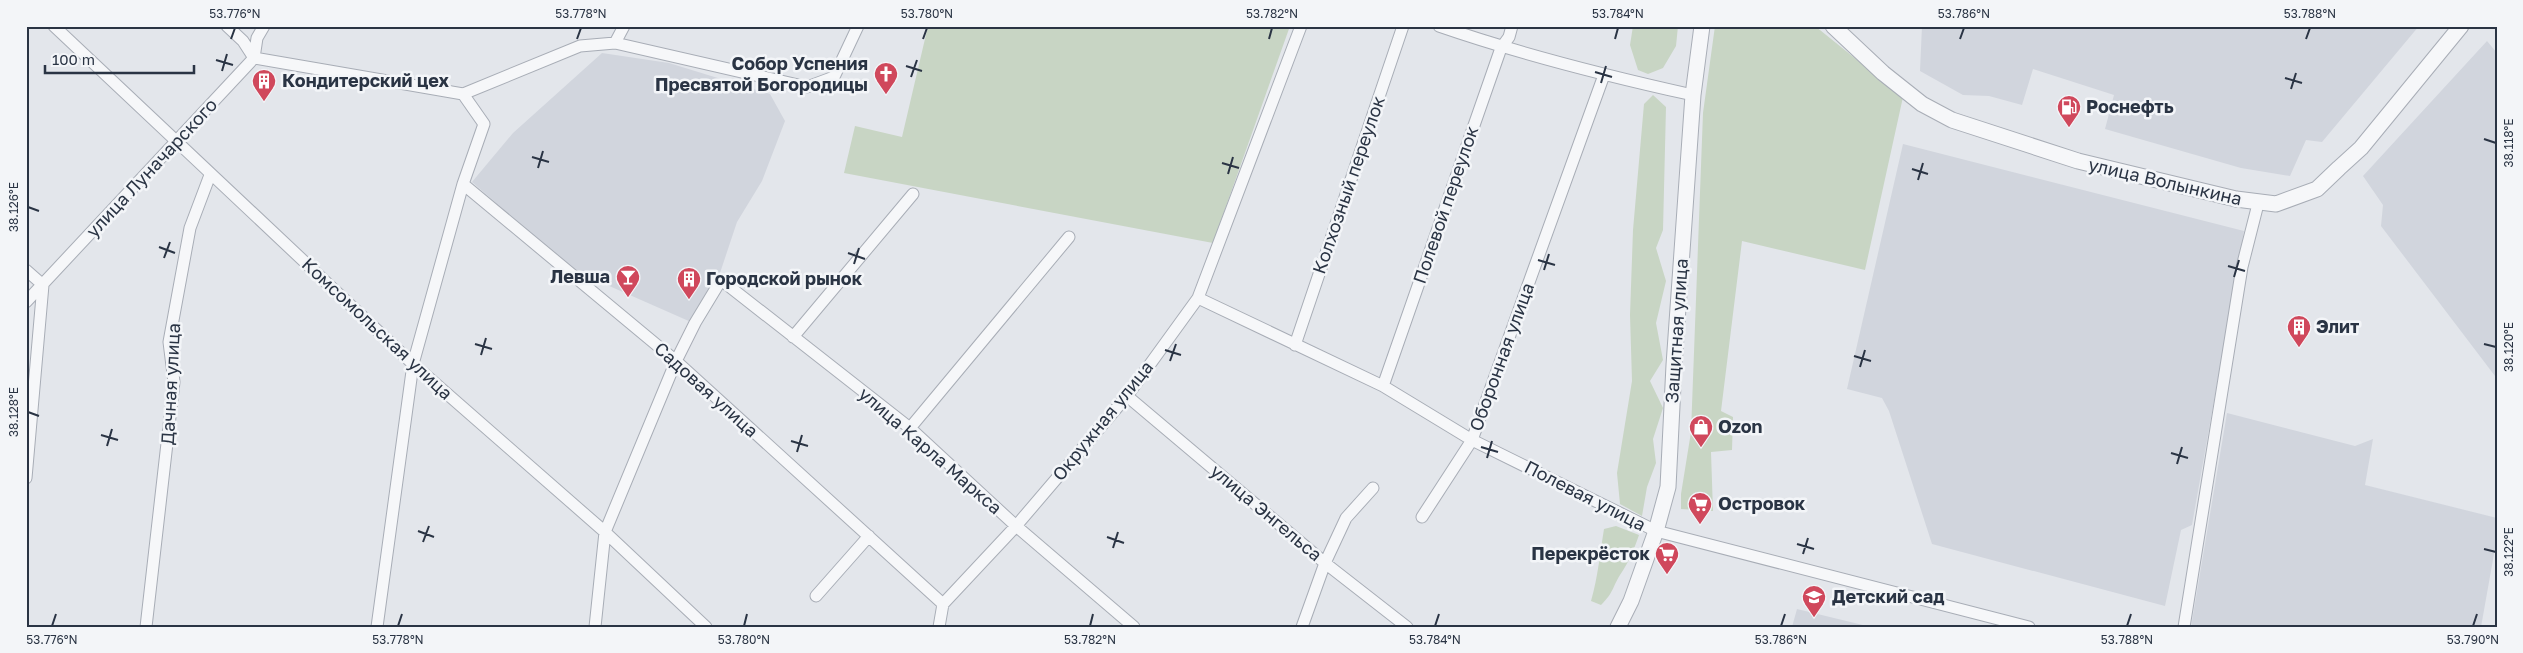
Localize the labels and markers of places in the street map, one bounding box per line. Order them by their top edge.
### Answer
place label: Собор Успения Пресвятой Богородицы [655,52,868,95]
church icon: Собор Успения Пресвятой Богородицы [873,61,899,95]
building icon: Кондитерский цех [251,68,277,102]
place label: Кондитерский цех [282,69,450,91]
fuel station icon: Роснефть [2056,94,2082,128]
place label: Роснефть [2086,95,2174,117]
bar icon: Левша [615,264,641,298]
place label: Левша [550,265,610,287]
building icon: Городской рынок [676,266,702,300]
place label: Городской рынок [706,267,863,289]
building icon: Элит [2286,314,2312,348]
place label: Элит [2316,315,2359,337]
shop icon: Ozon [1688,414,1714,448]
place label: Ozon [1718,415,1763,437]
supermarket icon: Островок [1687,491,1713,525]
place label: Островок [1718,492,1806,514]
supermarket icon: Перекрёсток [1654,541,1680,575]
place label: Перекрёсток [1531,542,1651,564]
school or university icon: Детский сад [1801,584,1827,618]
place label: Детский сад [1832,585,1944,607]

